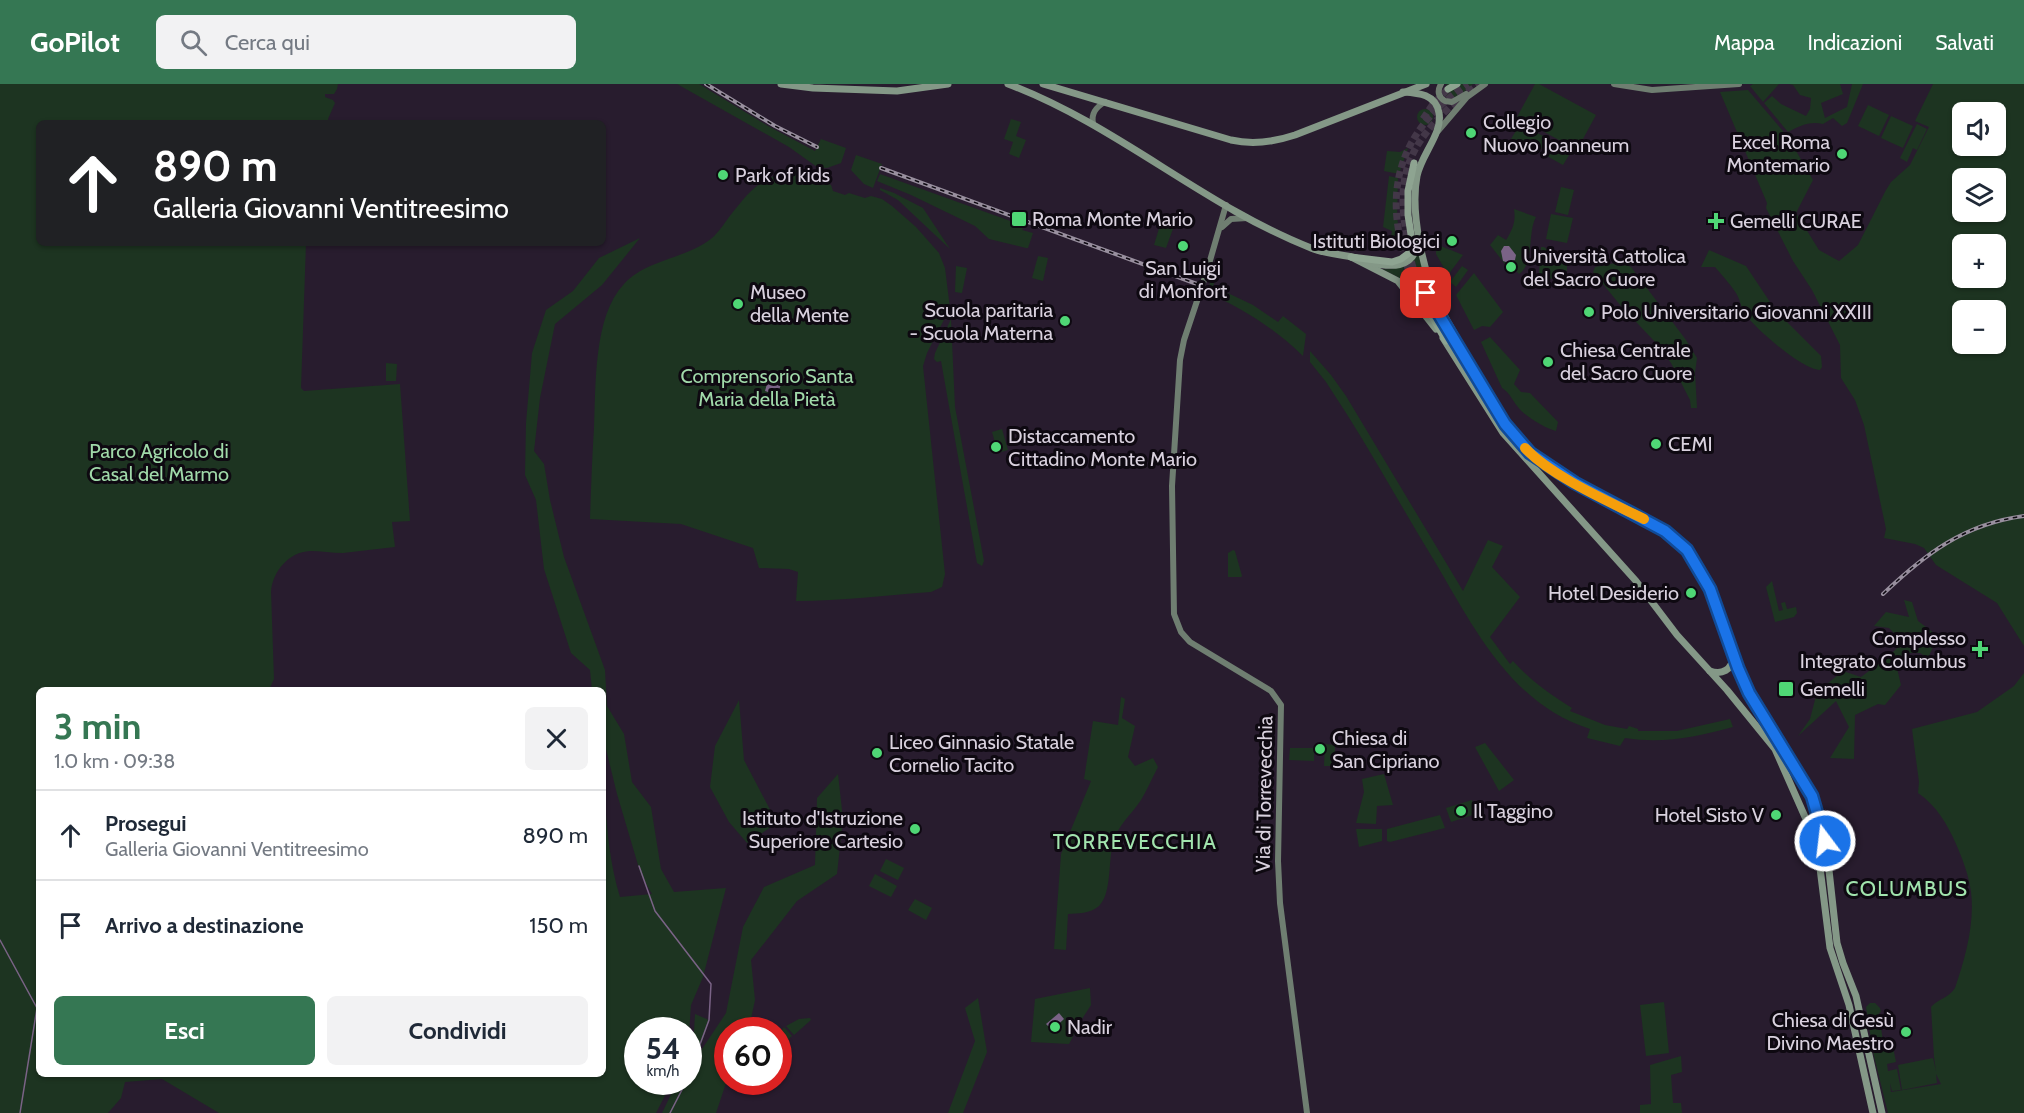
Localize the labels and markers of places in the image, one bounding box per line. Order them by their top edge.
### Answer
place label: Collegio Nuovo Joanneum [1483,110,1629,157]
marker: Collegio Nuovo Joanneum [1464,126,1478,140]
place label: Excel Roma Montemario [1726,130,1830,177]
marker: Excel Roma Montemario [1835,147,1849,161]
place label: Park of kids [735,163,830,187]
marker: Park of kids [716,168,730,182]
place label: Roma Monte Mario [1032,207,1193,231]
place label: Gemelli CURAE [1730,209,1862,233]
marker: Roma Monte Mario [1010,210,1028,228]
marker: Gemelli CURAE [1707,212,1725,230]
place label: Istituti Biologici [1313,229,1440,253]
marker: Istituti Biologici [1445,234,1459,248]
marker: San Luigi di Monfort [1176,239,1190,253]
place label: Università Cattolica del Sacro Cuore [1523,244,1686,291]
place label: San Luigi di Monfort [1139,256,1227,303]
marker: Università Cattolica del Sacro Cuore [1504,260,1518,274]
pin [1400,267,1451,318]
place label: Museo della Mente [750,280,849,327]
marker: Museo della Mente [731,297,745,311]
place label: Scuola paritaria - Scuola Materna [909,298,1053,345]
place label: Polo Universitario Giovanni XXIII [1601,300,1872,324]
marker: Polo Universitario Giovanni XXIII [1582,305,1596,319]
marker: Scuola paritaria - Scuola Materna [1058,314,1072,328]
place label: Chiesa Centrale del Sacro Cuore [1560,338,1692,385]
marker: Chiesa Centrale del Sacro Cuore [1541,355,1555,369]
place label: Distaccamento Cittadino Monte Mario [1008,424,1197,471]
place label: CEMI [1668,432,1713,456]
marker: CEMI [1649,437,1663,451]
marker: Distaccamento Cittadino Monte Mario [989,440,1003,454]
place label: Hotel Desiderio [1548,581,1679,605]
marker: Hotel Desiderio [1684,586,1698,600]
place label: Complesso Integrato Columbus [1800,626,1966,673]
marker: Complesso Integrato Columbus [1971,640,1989,658]
place label: Gemelli [1800,677,1865,701]
marker: Gemelli [1777,680,1795,698]
place label: Chiesa di San Cipriano [1332,726,1440,773]
place label: Liceo Ginnasio Statale Cornelio Tacito [889,730,1074,777]
marker: Chiesa di San Cipriano [1313,742,1327,756]
marker: Liceo Ginnasio Statale Cornelio Tacito [870,746,884,760]
place label: Il Taggino [1473,799,1553,823]
place label: Hotel Sisto V [1655,803,1765,827]
marker: Il Taggino [1454,804,1468,818]
place label: Istituto d'Istruzione Superiore Cartesio [742,806,903,853]
marker: Hotel Sisto V [1769,808,1783,822]
marker: Istituto d'Istruzione Superiore Cartesio [908,822,922,836]
place label: Chiesa di Gesù Divino Maestro [1767,1008,1894,1055]
place label: Nadir [1067,1015,1113,1039]
marker: Nadir [1048,1020,1062,1034]
marker: Chiesa di Gesù Divino Maestro [1899,1025,1913,1039]

